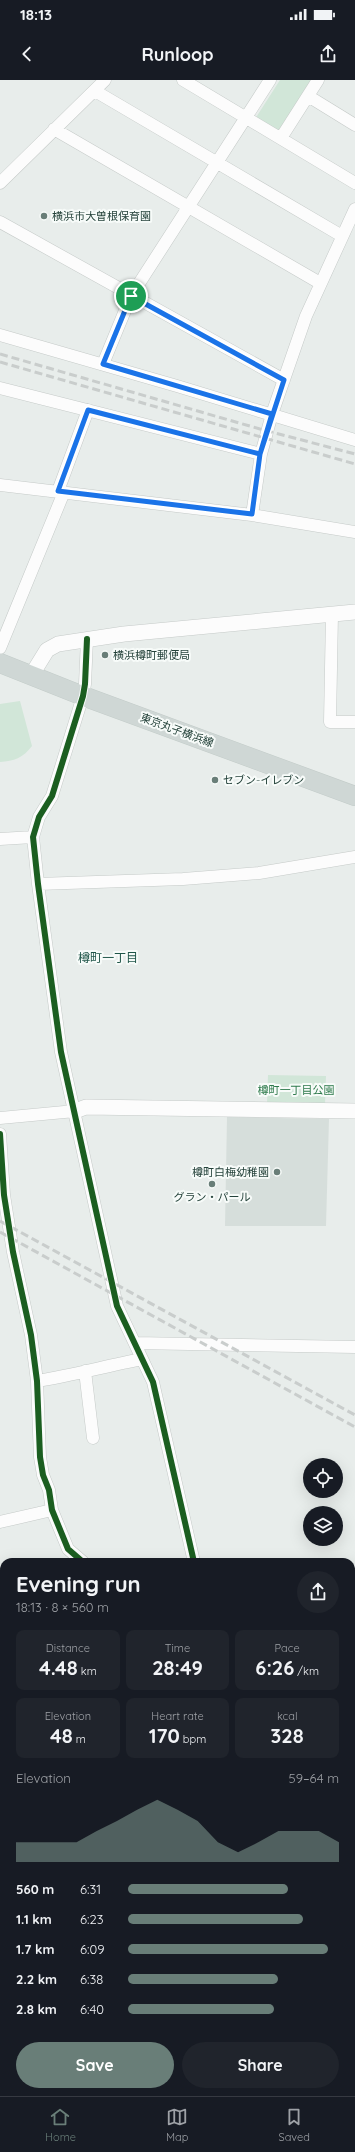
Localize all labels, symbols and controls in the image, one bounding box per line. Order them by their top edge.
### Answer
text: 18:13 [20,5,52,24]
icon: back [16,43,38,65]
text: Runloop [142,43,213,66]
icon: share [317,43,339,65]
place label: 横浜市大曽根保育園 [52,209,151,223]
marker: 横浜市大曽根保育園 [39,211,49,221]
pin [114,279,148,313]
icon: arrive [120,285,142,307]
place label: 横浜樽町郵便局 [113,648,190,662]
marker: 横浜樽町郵便局 [100,650,110,660]
street label: 東京丸子横浜線 [138,710,216,750]
place label: セブン-イレブン [223,773,304,787]
marker: セブン-イレブン [210,775,220,785]
district label: 樽町一丁目 [78,950,138,965]
park label: 樽町一丁目公園 [258,1083,335,1097]
place label: 樽町白梅幼稚園 [192,1165,269,1179]
marker: 樽町白梅幼稚園 [272,1167,282,1177]
marker: グラン・パール [207,1179,217,1189]
place label: グラン・パール [174,1190,251,1204]
map controls [303,1458,343,1546]
button: locate [303,1458,343,1498]
button: layers [303,1506,343,1546]
text: Evening run [16,1570,141,1598]
button: share [297,1571,339,1613]
text: 18:13 · 8 × 560 m [16,1599,109,1615]
text: Distance [46,1641,90,1655]
text: Time [165,1641,190,1655]
text: Pace [275,1641,300,1655]
text: 4.48 [39,1655,78,1680]
text: 28:49 [152,1655,203,1680]
text: 6:26 [255,1655,294,1680]
text: km [78,1664,97,1678]
text: /km [294,1664,319,1678]
text: Elevation [45,1709,91,1723]
text: Heart rate [151,1709,204,1723]
text: kcal [277,1709,297,1723]
text: 48 [50,1723,73,1748]
text: 170 [149,1723,180,1748]
text: 328 [271,1723,304,1748]
text: m [73,1732,86,1746]
text: bpm [180,1732,206,1746]
text: Elevation [16,1770,71,1786]
text: 59–64 m [289,1770,339,1786]
text: 560 m [16,1881,54,1897]
text: 6:31 [80,1881,101,1897]
text: 1.1 km [16,1911,52,1927]
text: 6:23 [80,1911,103,1927]
text: 1.7 km [16,1941,54,1957]
text: 6:09 [80,1941,104,1957]
text: 2.2 km [16,1971,57,1987]
text: 6:38 [80,1971,103,1987]
text: 2.8 km [16,2001,57,2017]
text: 6:40 [80,2001,104,2017]
button: Save [16,2042,174,2088]
button: Share [182,2042,339,2088]
tab: Home [45,2106,76,2144]
tab: Map [166,2106,188,2144]
tab: Saved [279,2106,310,2144]

